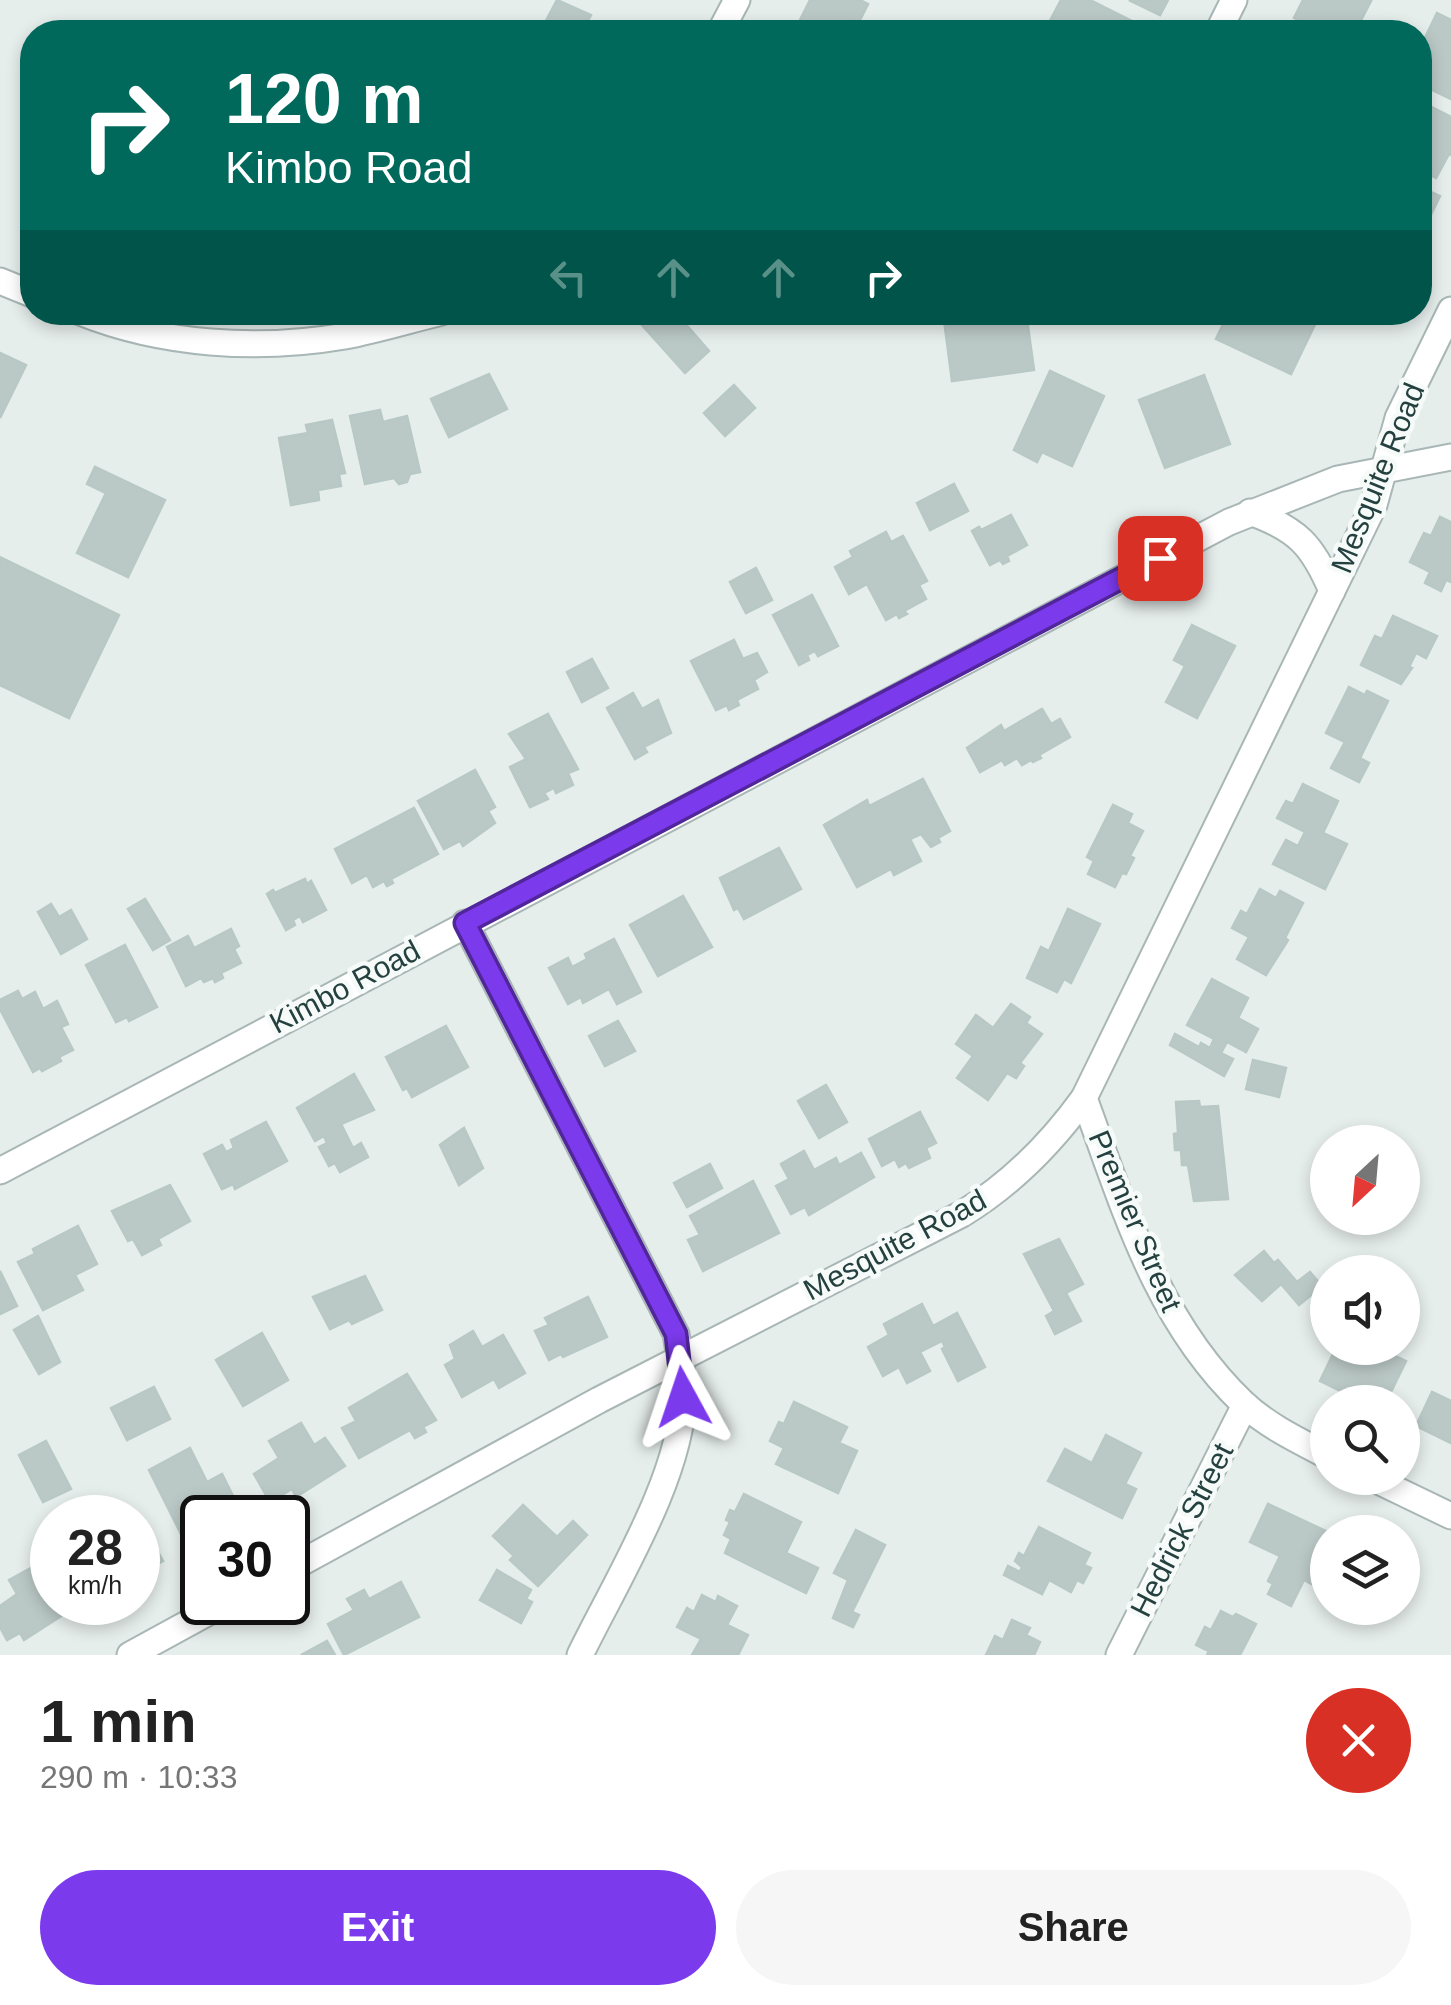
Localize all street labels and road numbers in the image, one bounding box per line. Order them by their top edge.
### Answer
street label: Mesquite Road [1324,378,1431,578]
street label: Kimbo Road [264,933,425,1040]
street label: Premier Street [1082,1125,1189,1317]
street label: Mesquite Road [798,1183,992,1306]
street label: Hedrick Street [1124,1437,1240,1622]

